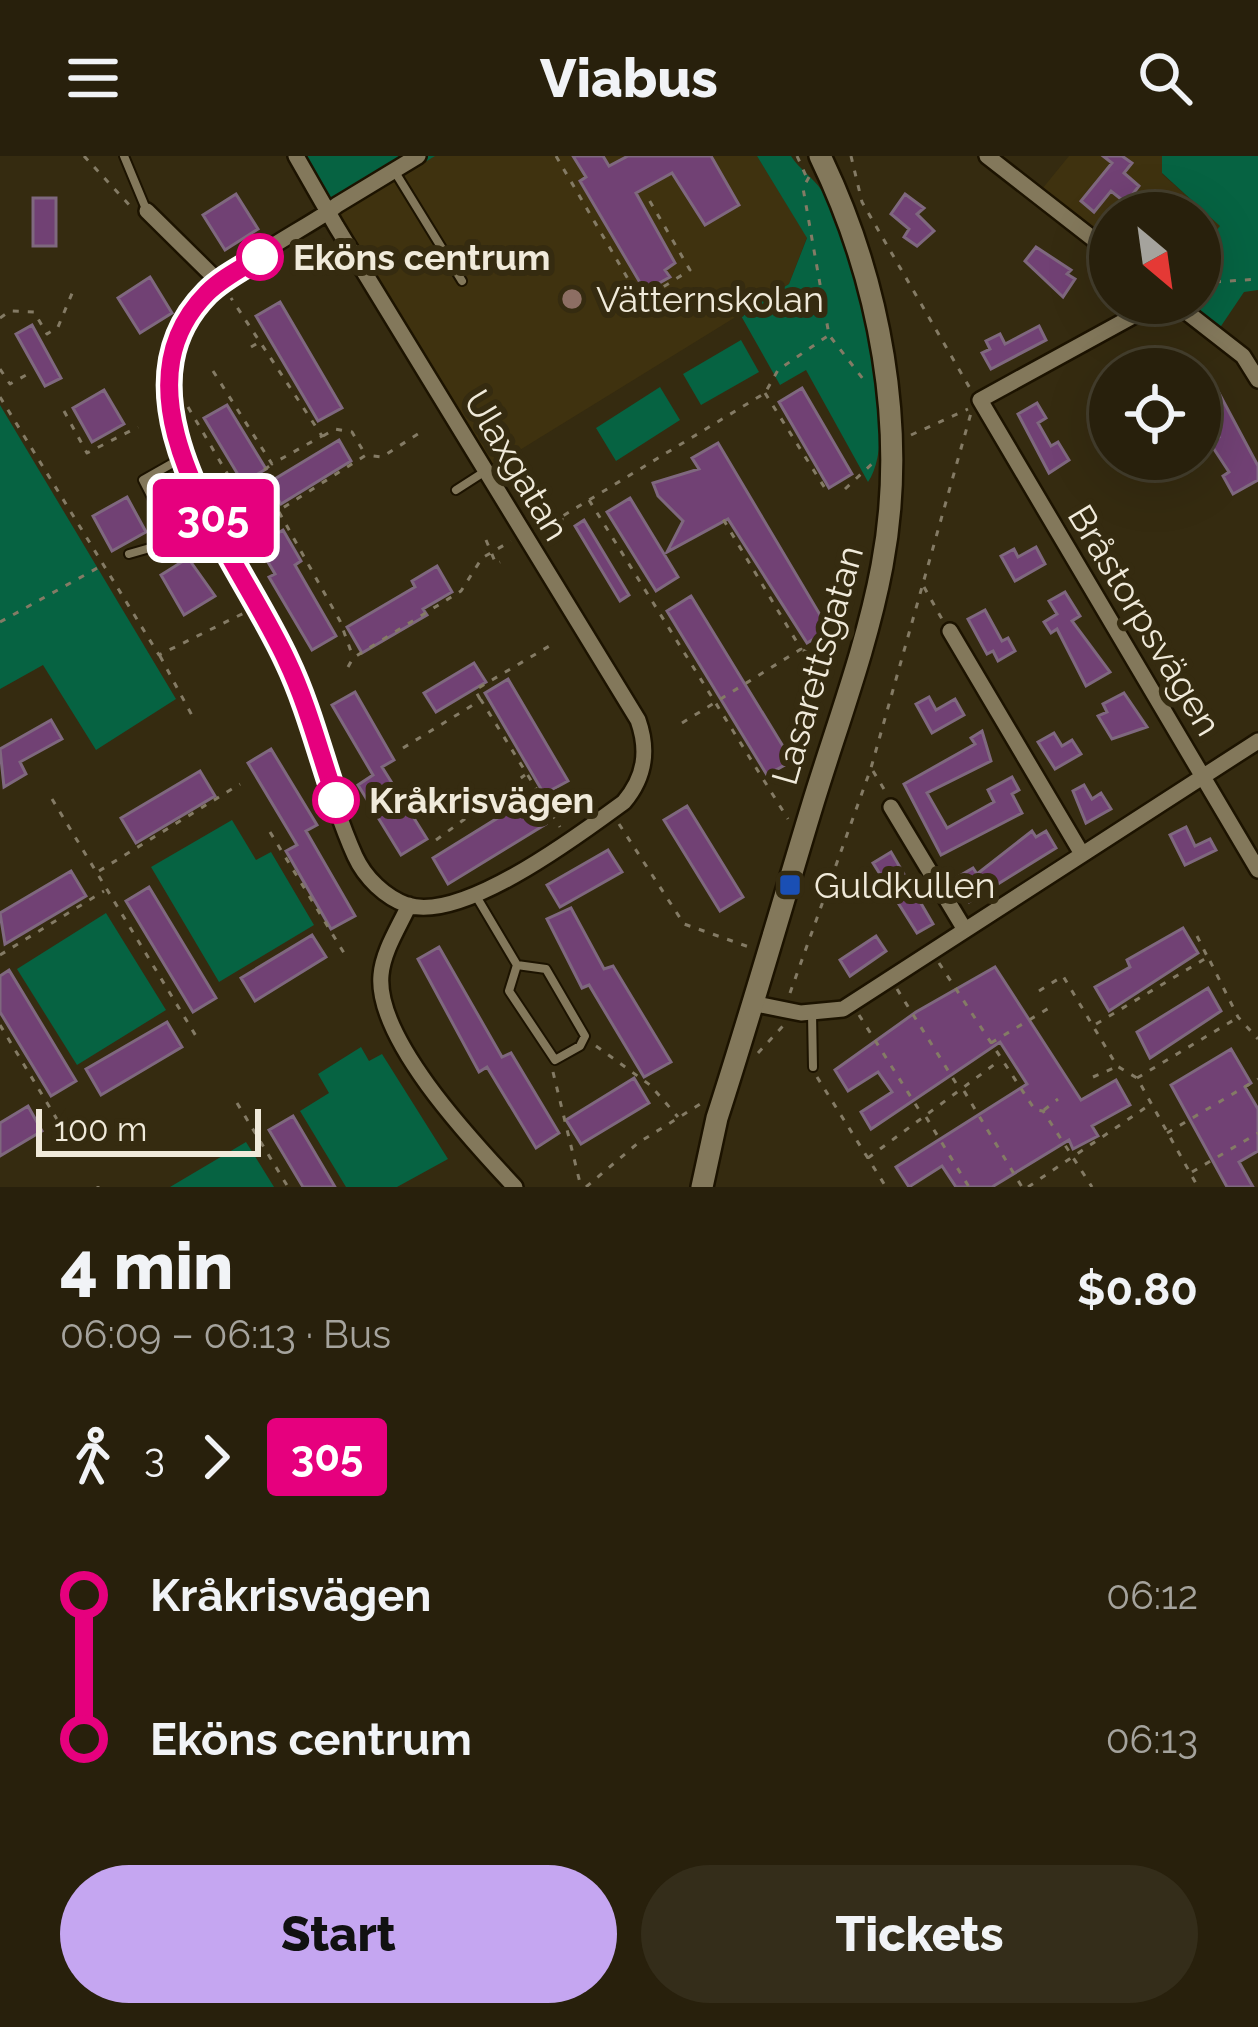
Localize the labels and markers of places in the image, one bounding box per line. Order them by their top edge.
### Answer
marker: Eköns centrum [238,235,282,279]
place label: Eköns centrum [293,236,551,278]
place label: Vätternskolan [596,278,824,320]
marker: Vätternskolan [559,286,585,312]
marker: Kråkrisvägen [314,778,358,822]
place label: Kråkrisvägen [369,779,594,821]
place label: Guldkullen [814,864,996,906]
marker: Guldkullen [777,872,803,898]

